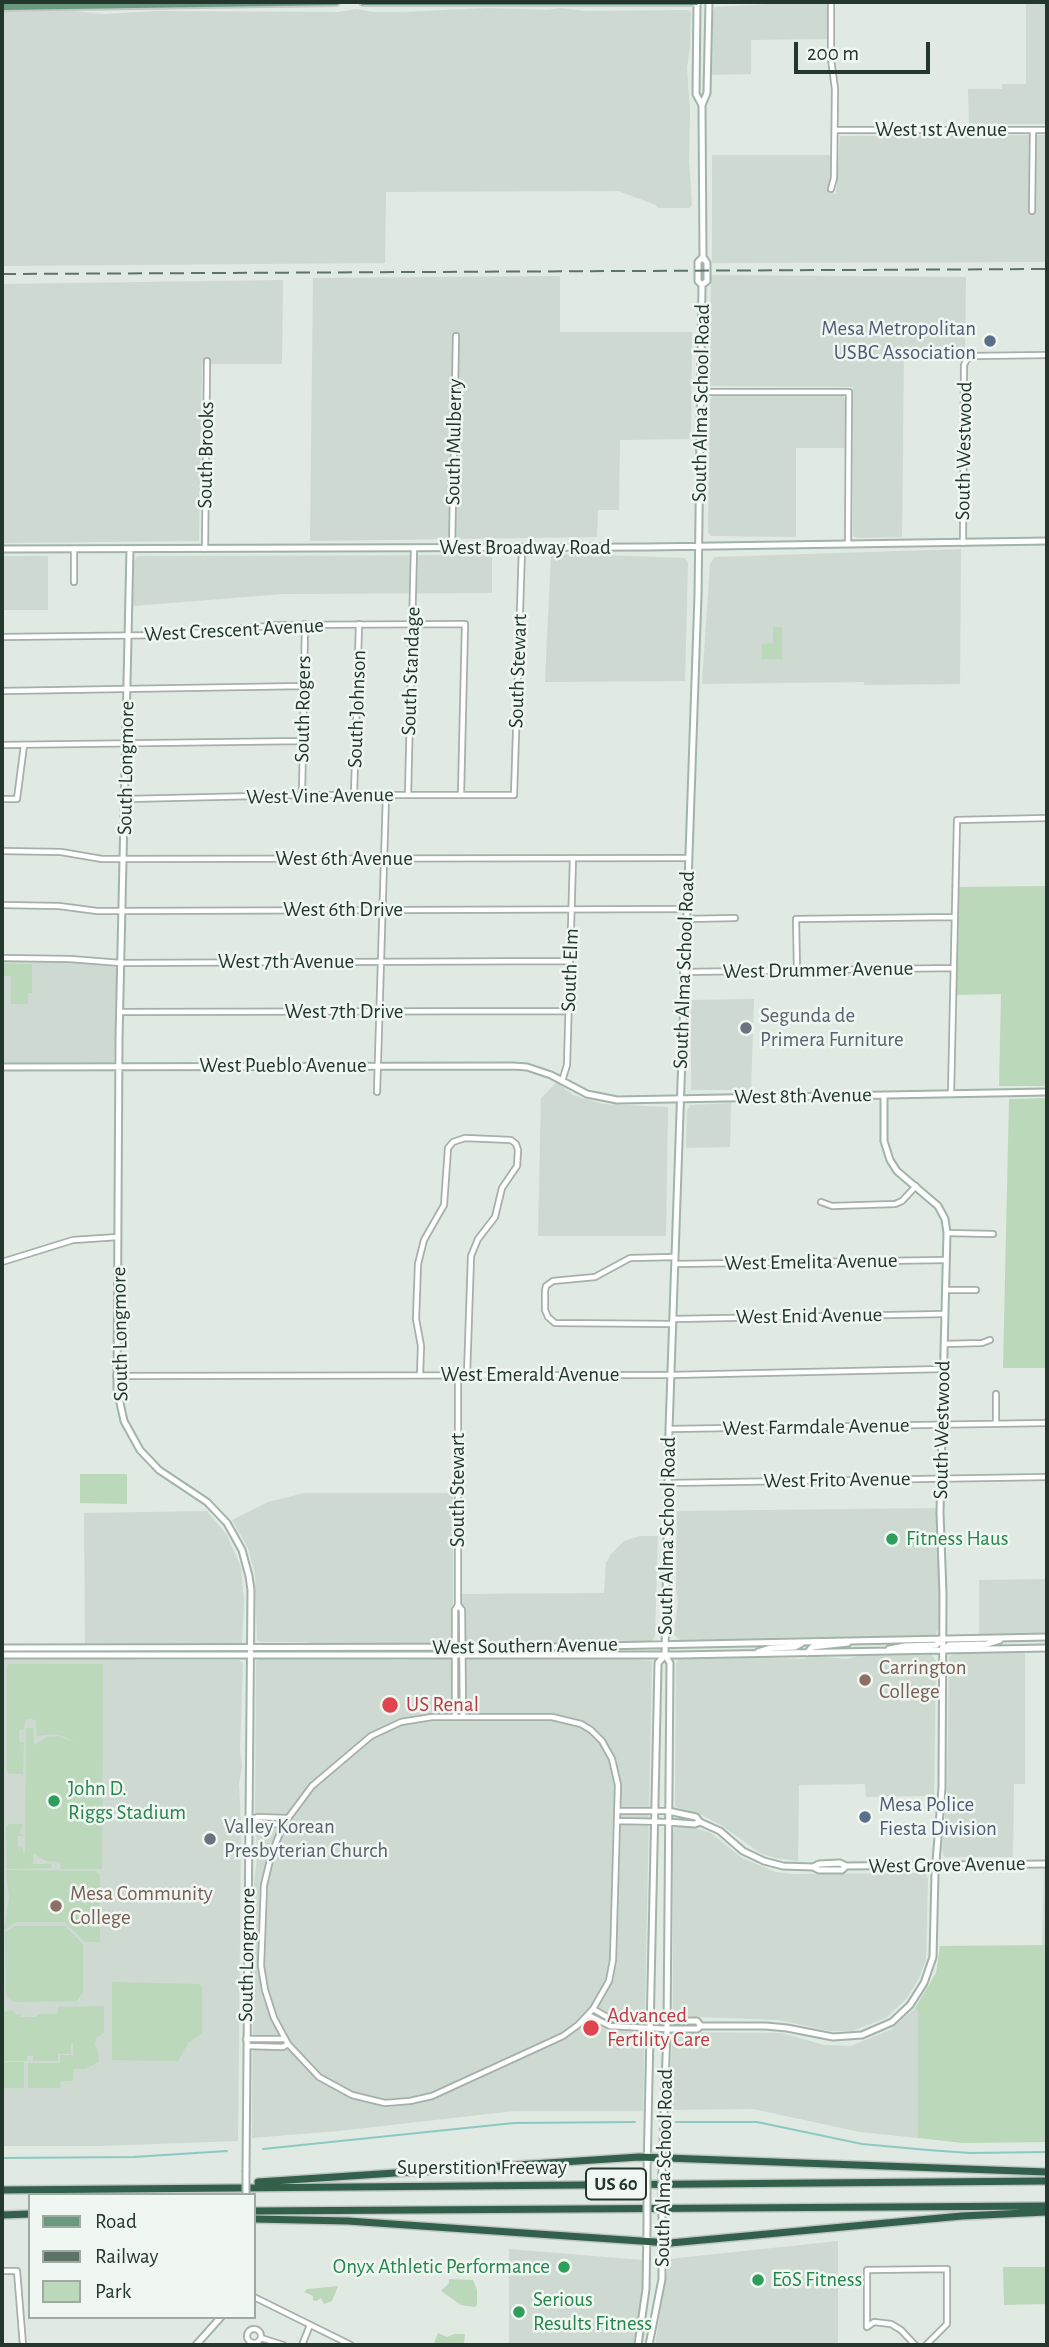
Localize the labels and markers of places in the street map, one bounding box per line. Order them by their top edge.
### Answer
place label: Mesa Metropolitan USBC Association [821,316,976,366]
marker: Mesa Metropolitan USBC Association [982,333,998,349]
place label: Segunda de Primera Furniture [760,1003,904,1053]
marker: Segunda de Primera Furniture [738,1020,754,1036]
place label: Fitness Haus [906,1526,1009,1552]
marker: Fitness Haus [884,1531,900,1547]
place label: Carrington College [879,1655,966,1705]
marker: Carrington College [857,1672,873,1688]
place label: US Renal [406,1692,479,1718]
marker: US Renal [380,1695,400,1715]
place label: John D. Riggs Stadium [68,1776,186,1826]
place label: Mesa Police Fiesta Division [879,1792,997,1842]
marker: John D. Riggs Stadium [46,1793,62,1809]
marker: Mesa Police Fiesta Division [857,1809,873,1825]
place label: Valley Korean Presbyterian Church [224,1814,388,1864]
marker: Valley Korean Presbyterian Church [202,1831,218,1847]
place label: Mesa Community College [70,1881,213,1931]
marker: Mesa Community College [48,1898,64,1914]
place label: Advanced Fertility Care [607,2003,710,2053]
marker: Advanced Fertility Care [581,2018,601,2038]
place label: Onyx Athletic Performance [333,2254,550,2280]
marker: Onyx Athletic Performance [556,2259,572,2275]
place label: EōS Fitness [772,2267,862,2293]
marker: EōS Fitness [750,2272,766,2288]
place label: Serious Results Fitness [533,2287,652,2337]
marker: Serious Results Fitness [511,2304,527,2320]

